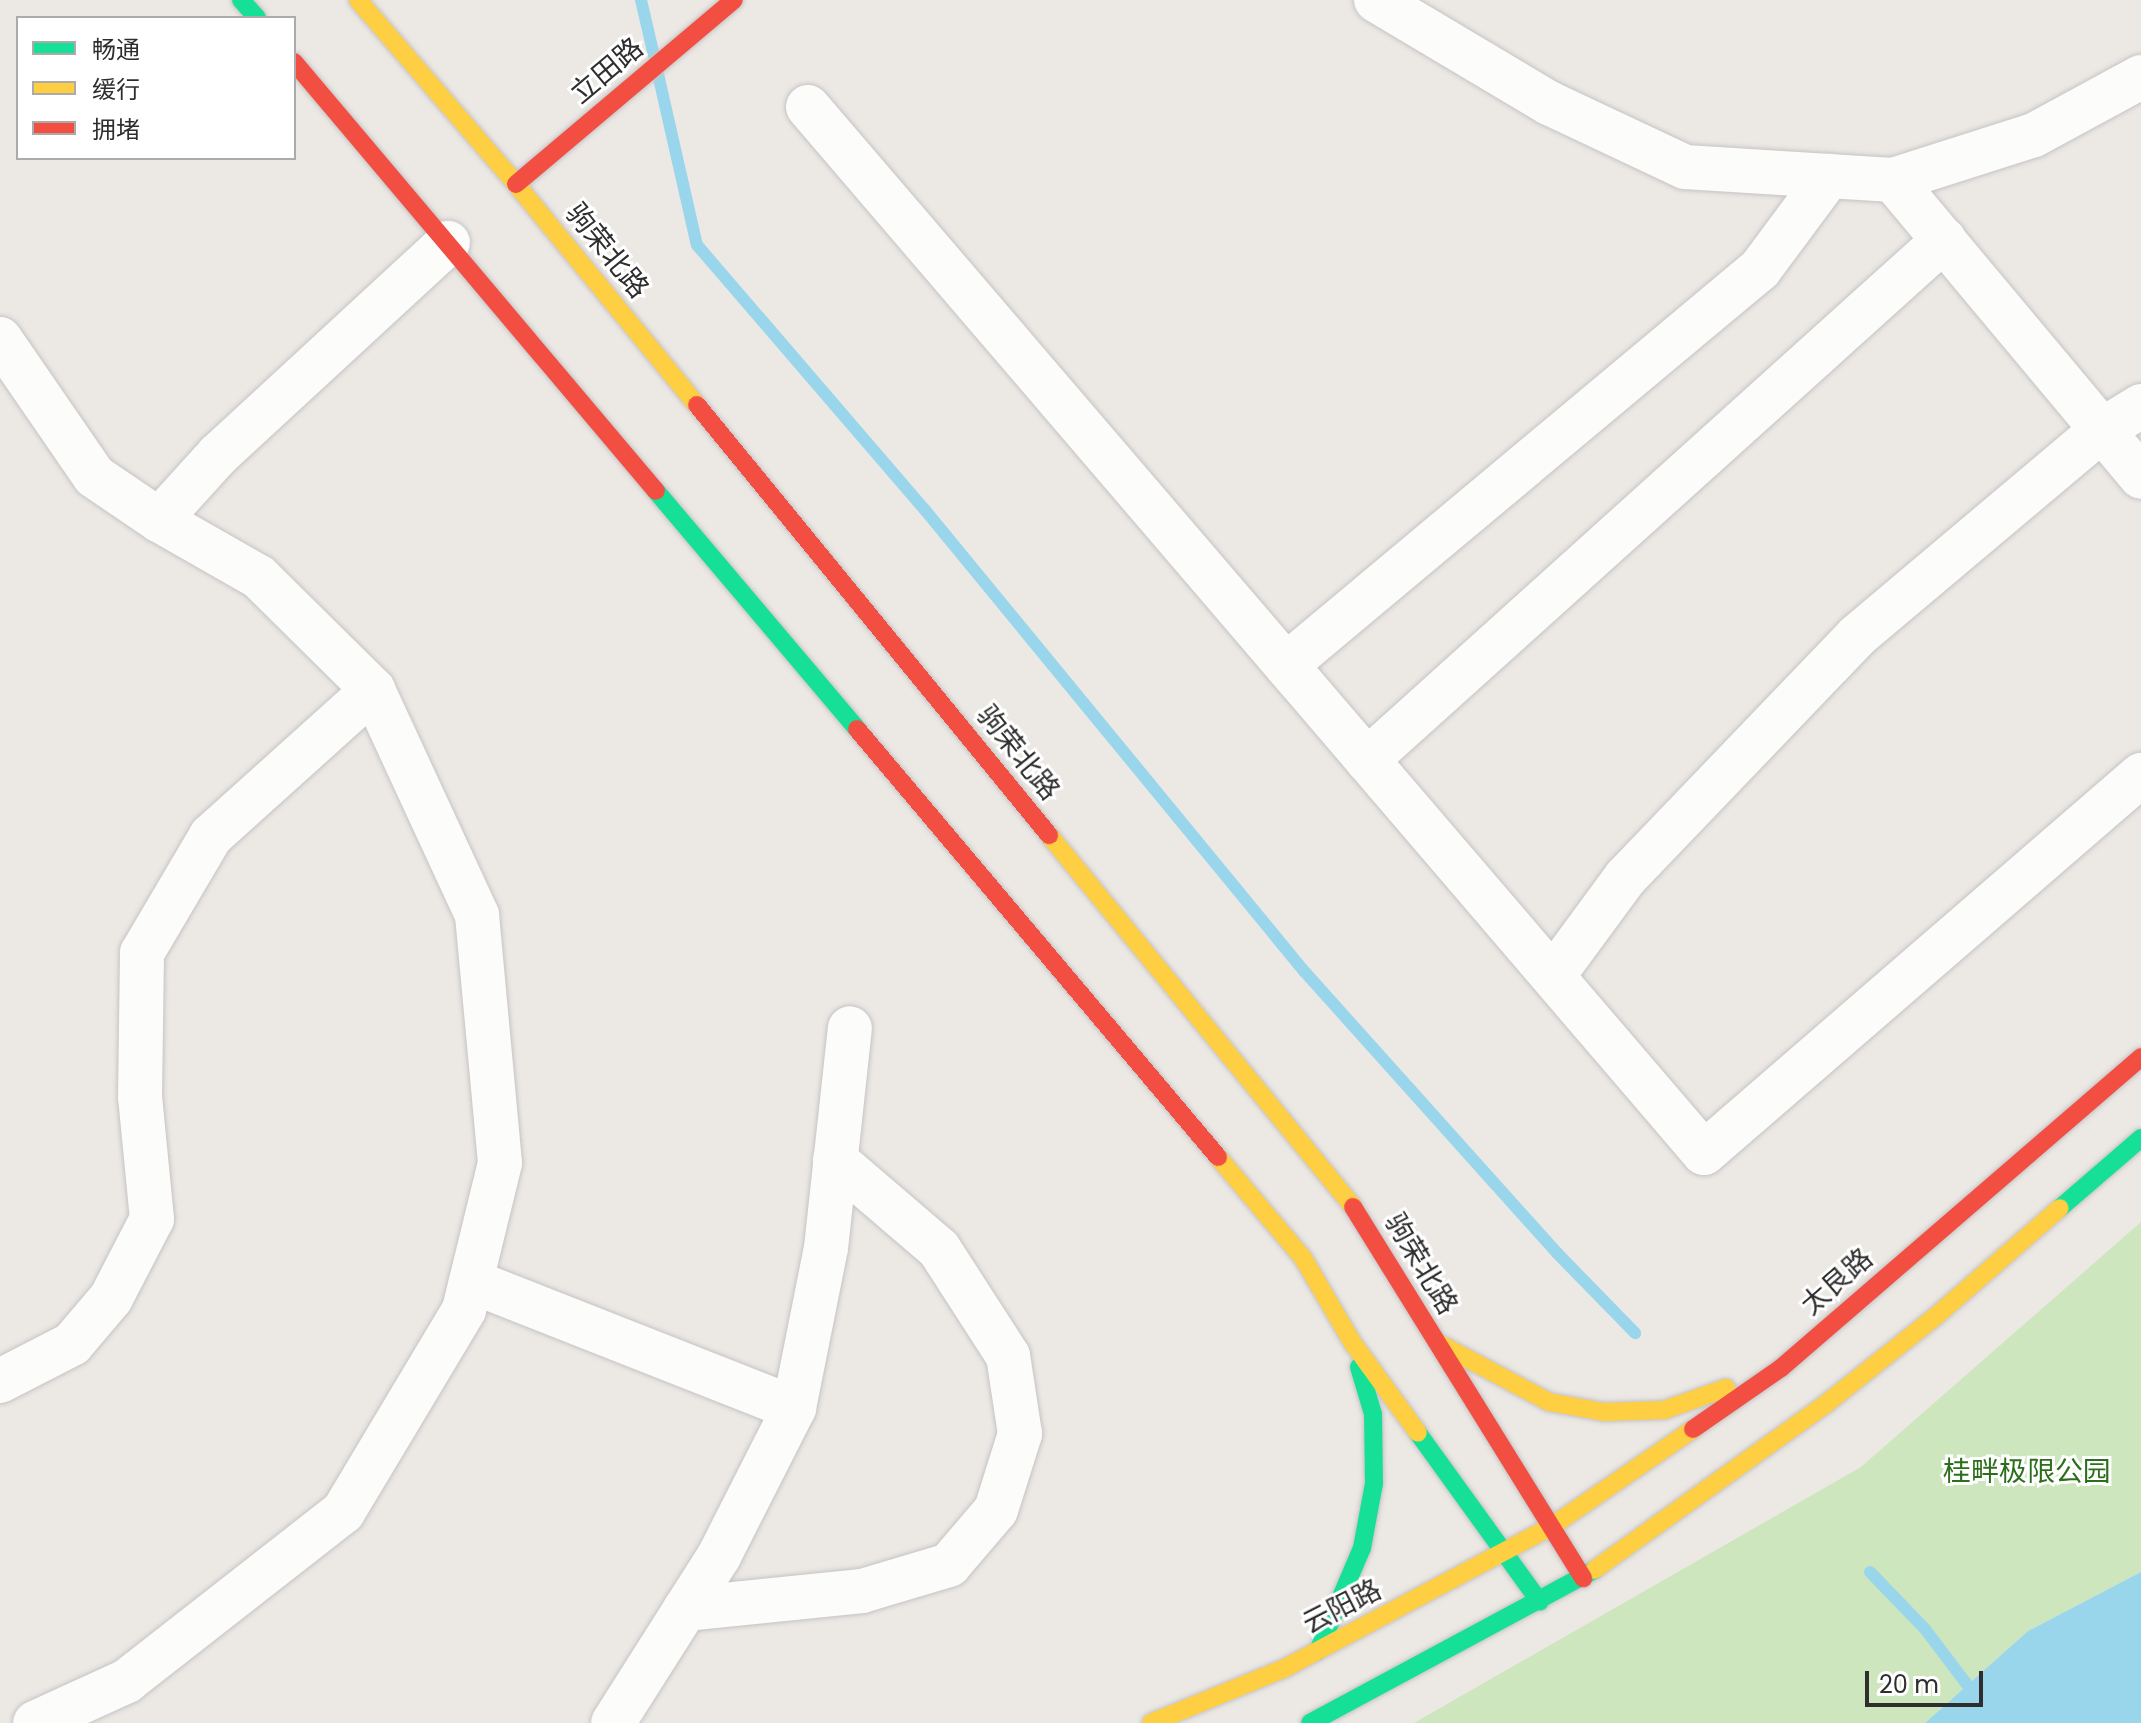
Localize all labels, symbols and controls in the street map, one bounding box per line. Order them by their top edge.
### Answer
legend [16,16,296,160]
street label: 立田路 [564,31,650,111]
text: 畅通 [92,33,140,66]
text: 缓行 [92,73,140,106]
text: 拥堵 [92,113,140,146]
street label: 驹荣北路 [559,197,655,305]
street label: 驹荣北路 [970,699,1066,807]
street label: 驹荣北路 [1378,1207,1464,1321]
street label: 太艮路 [1794,1242,1880,1322]
park label: 桂畔极限公园 [1943,1455,2111,1489]
street label: 云阳路 [1297,1573,1387,1641]
scale bar [1869,1655,1987,1705]
text: 20 m [1879,1668,1939,1701]

